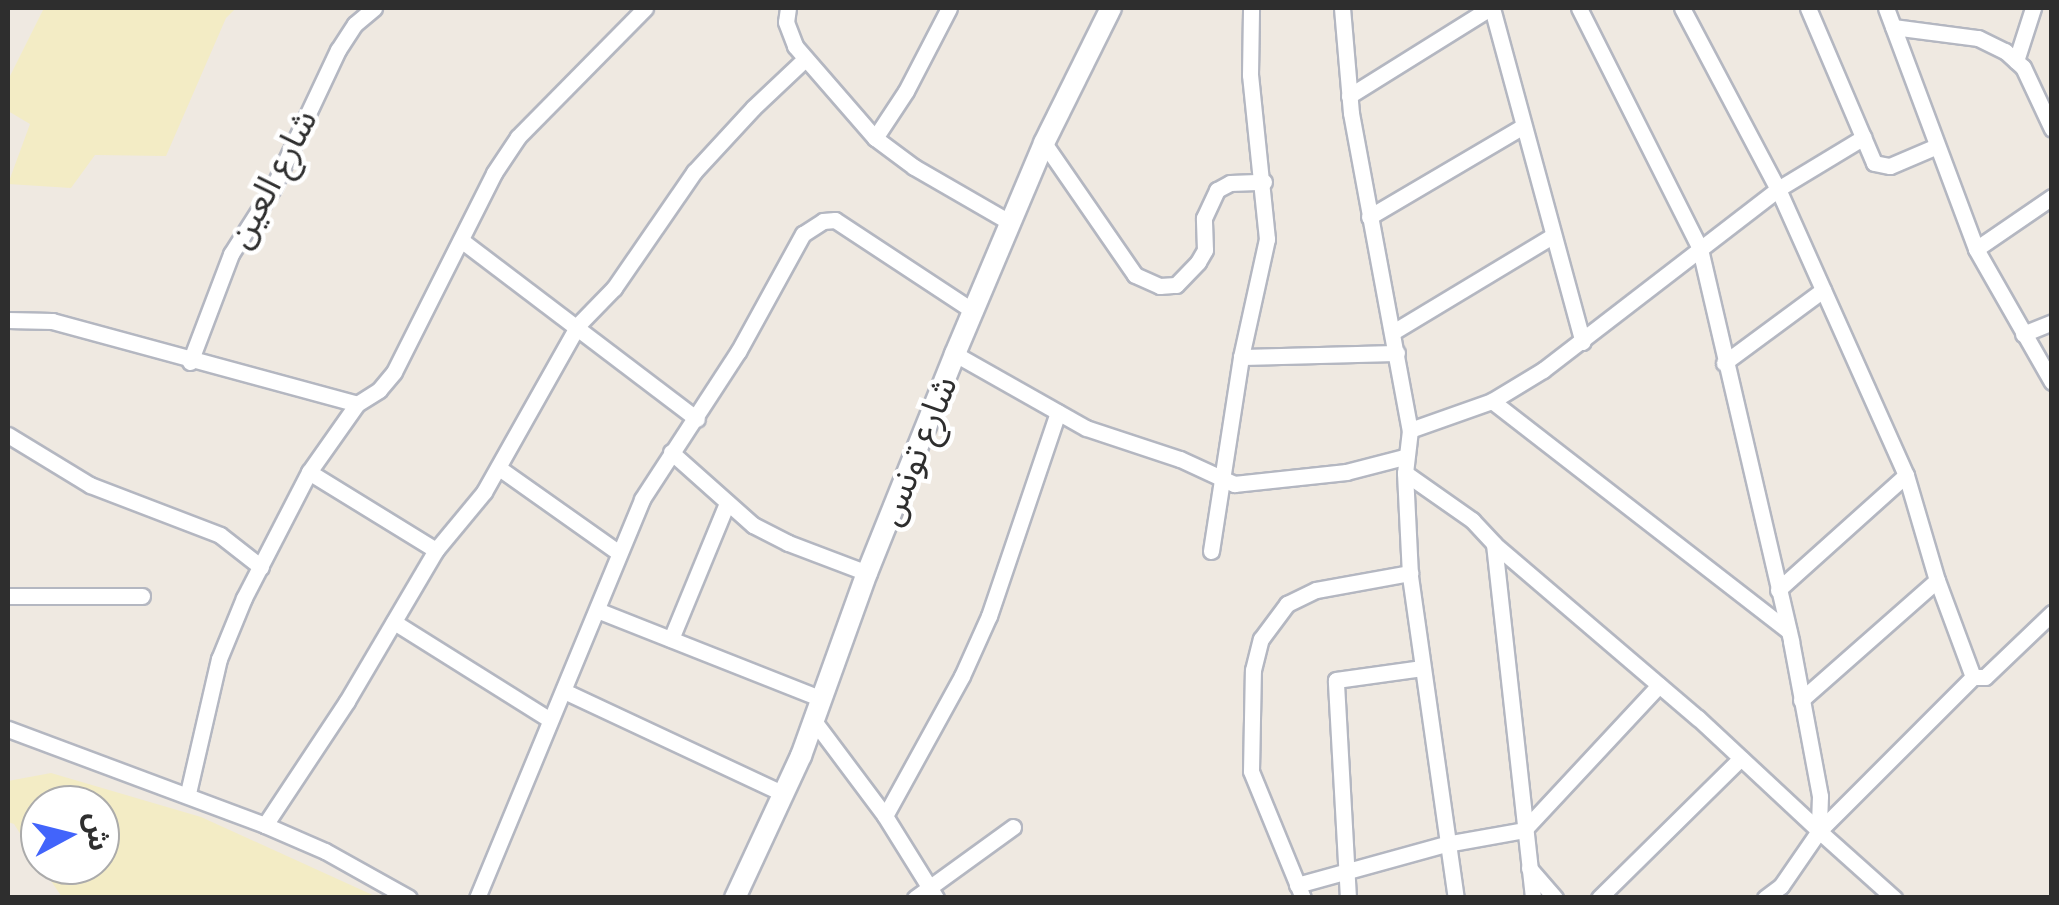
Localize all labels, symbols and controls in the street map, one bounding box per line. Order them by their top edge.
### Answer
street label: شارع العين [217,102,325,254]
street label: شارع تونس [867,369,965,531]
north arrow [20,785,120,885]
text: ش [81,811,116,852]

